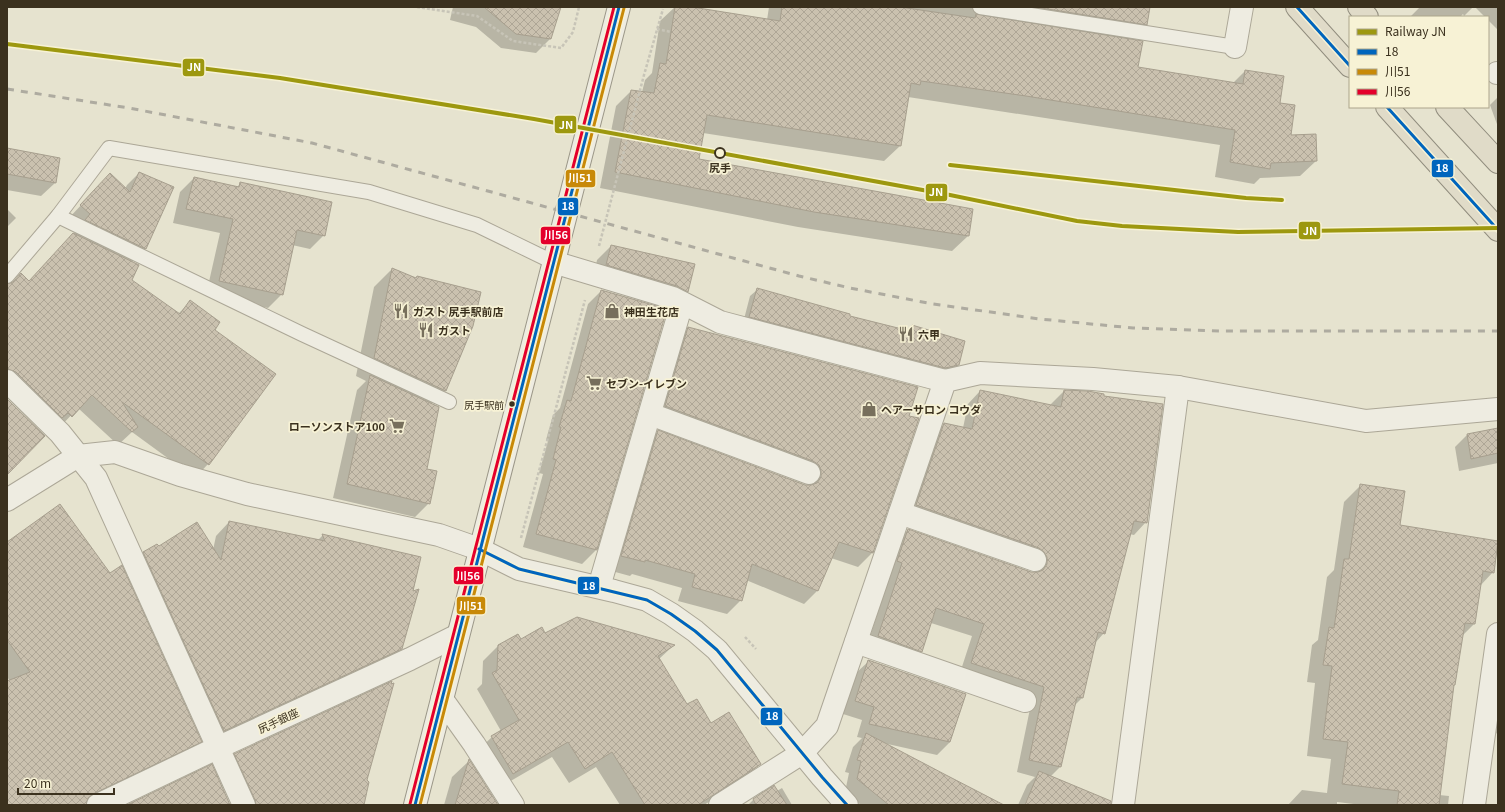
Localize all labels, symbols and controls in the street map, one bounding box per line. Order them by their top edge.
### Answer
legend [1349,16,1489,108]
text: Railway JN [1385,22,1446,39]
text: 18 [1385,42,1399,59]
line badge: JN [182,58,205,77]
text: JN [187,58,201,74]
text: 川51 [1385,62,1410,79]
text: 川56 [1385,82,1411,99]
line badge: JN [554,115,577,134]
text: JN [559,116,573,132]
marker: 尻手 [714,147,726,159]
place label: 尻手 [709,159,731,175]
line badge: 18 [1431,159,1454,178]
text: 18 [1436,159,1448,175]
line badge: 川51 [565,169,596,188]
text: 川51 [568,169,592,185]
line badge: JN [925,183,948,202]
text: JN [929,183,943,199]
line badge: 18 [557,197,579,216]
text: 18 [562,197,574,213]
line badge: JN [1298,221,1321,240]
text: JN [1303,222,1317,238]
line badge: 川56 [540,226,571,245]
text: 川56 [544,226,568,242]
restaurant icon: ガスト 尻手駅前店 [392,302,410,320]
shop icon: 神田生花店 [603,302,621,320]
place label: ガスト 尻手駅前店 [413,303,504,319]
place label: 神田生花店 [624,303,679,319]
restaurant icon: ガスト [417,321,435,339]
place label: ガスト [438,322,471,338]
restaurant icon: 六甲 [897,325,915,343]
place label: 六甲 [918,326,940,342]
supermarket icon: セブン-イレブン [585,374,603,392]
place label: セブン-イレブン [606,375,687,391]
place label: 尻手駅前 [464,397,504,412]
marker: 尻手駅前 [507,399,517,409]
shop icon: ヘアーサロン コウダ [860,400,878,418]
place label: ヘアーサロン コウダ [881,401,981,417]
supermarket icon: ローソンストア100 [388,417,406,435]
place label: ローソンストア100 [289,418,385,434]
line badge: 川56 [453,566,484,585]
text: 川56 [456,567,480,583]
line badge: 18 [577,576,600,595]
text: 18 [583,577,595,593]
line badge: 川51 [456,596,486,615]
text: 川51 [459,597,483,613]
street label: 尻手銀座 [255,703,301,737]
line badge: 18 [760,707,783,726]
text: 18 [766,707,778,723]
scale bar [18,770,114,796]
text: 20 m [24,774,51,791]

